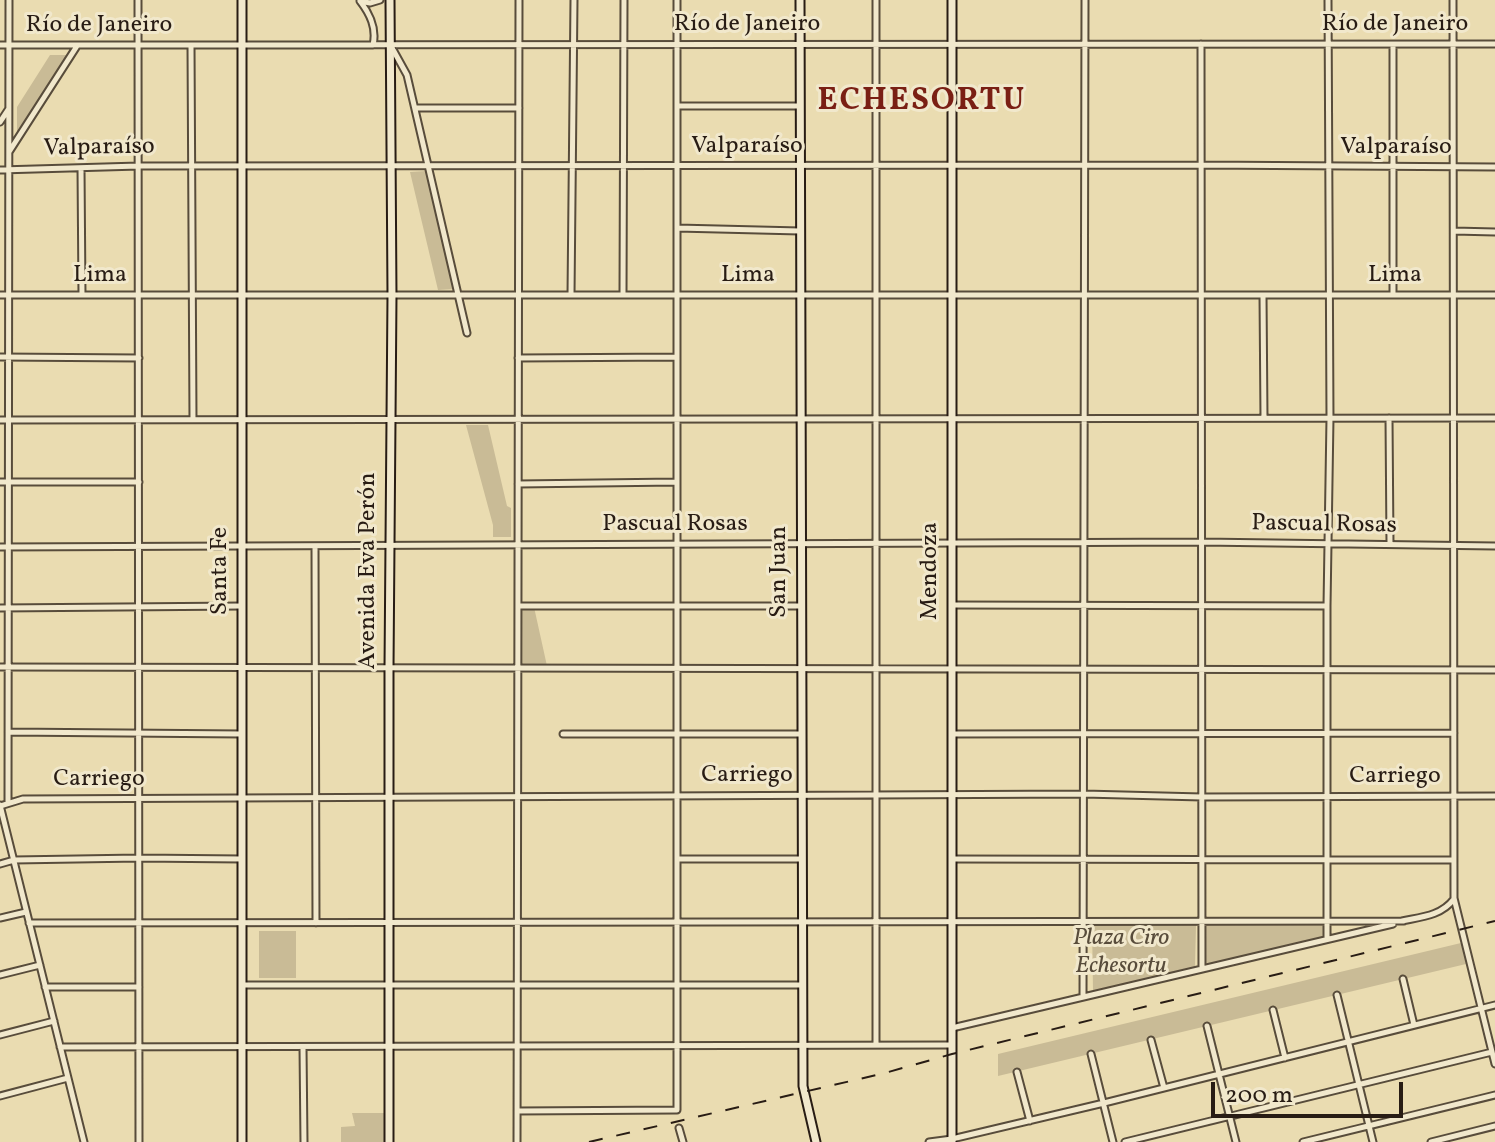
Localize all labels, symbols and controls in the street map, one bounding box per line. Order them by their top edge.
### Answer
street label: Río de Janeiro [674,12,820,40]
street label: Río de Janeiro [1322,12,1468,40]
street label: Río de Janeiro [26,13,172,41]
district label: ECHESORTU [817,84,1027,122]
street label: Valparaíso [43,134,155,164]
street label: Valparaíso [691,134,803,162]
street label: Valparaíso [1340,135,1452,163]
street label: Lima [73,263,127,291]
street label: Lima [721,263,775,291]
street label: Lima [1368,263,1422,291]
street label: Avenida Eva Perón [356,473,384,669]
street label: Pascual Rosas [1251,510,1397,542]
street label: Pascual Rosas [602,512,748,540]
street label: Mendoza [918,522,946,620]
street label: San Juan [767,526,795,618]
street label: Santa Fe [208,527,236,615]
street label: Carriego [701,763,793,791]
street label: Carriego [1349,764,1441,792]
street label: Carriego [53,767,145,795]
park label: Plaza Ciro Echesortu [1073,926,1169,982]
scale bar [1215,1066,1407,1116]
text: 200 m [1225,1079,1293,1113]

